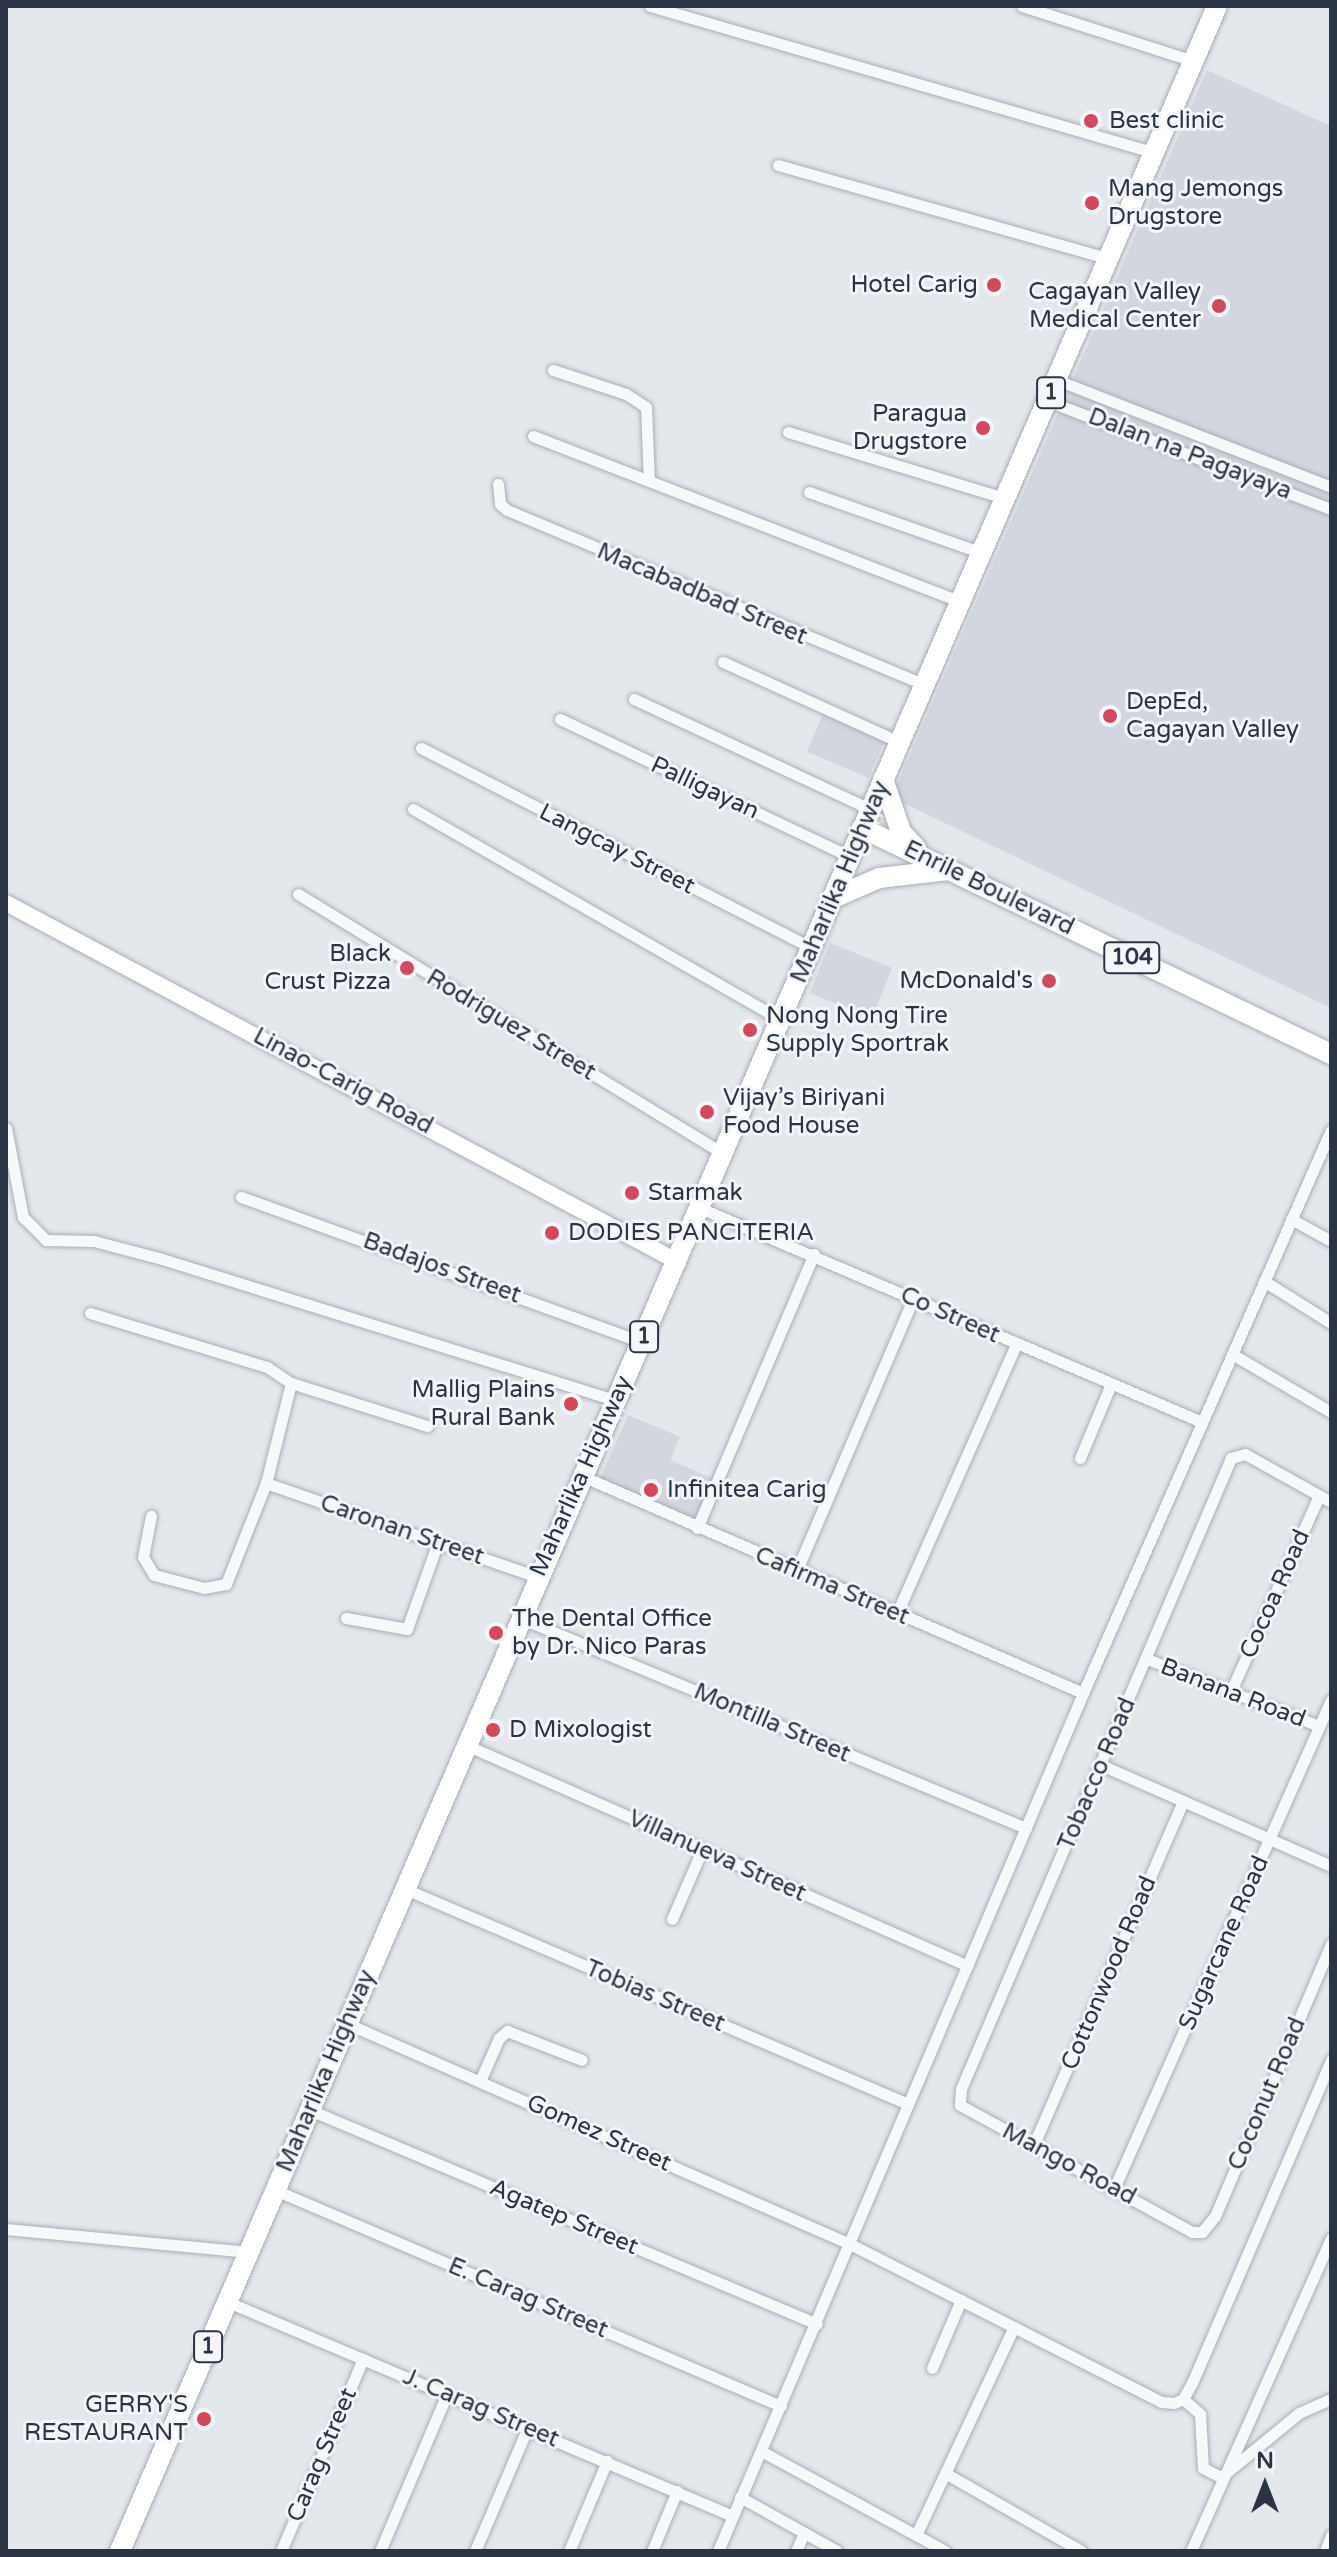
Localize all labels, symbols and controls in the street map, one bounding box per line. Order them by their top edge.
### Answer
place label: Best clinic [1109,107,1224,135]
marker: Best clinic [1080,110,1102,132]
place label: Mang Jemongs Drugstore [1108,175,1283,231]
marker: Mang Jemongs Drugstore [1083,194,1101,212]
place label: Hotel Carig [850,271,978,299]
marker: Hotel Carig [985,276,1003,294]
place label: Cagayan Valley Medical Center [1028,278,1201,334]
marker: Cagayan Valley Medical Center [1208,295,1230,317]
road number: 1 [1035,375,1067,411]
place label: Paragua Drugstore [853,400,967,456]
street label: Dalan na Pagayaya [1084,402,1296,506]
marker: Paragua Drugstore [974,419,992,437]
street label: Macabadbad Street [593,537,811,651]
place label: DepEd, Cagayan Valley [1126,688,1299,744]
marker: DepEd, Cagayan Valley [1101,707,1119,725]
street label: Palligayan [646,750,764,826]
street label: Maharlika Highway [784,777,896,987]
street label: Langcay Street [534,797,700,901]
street label: Enrile Boulevard [899,834,1079,942]
place label: Black Crust Pizza [265,940,391,996]
road number: 104 [1102,940,1162,976]
marker: Black Crust Pizza [398,959,416,977]
street label: Rodriguez Street [421,963,601,1087]
place label: McDonald's [899,967,1033,995]
marker: McDonald's [1040,972,1058,990]
place label: Nong Nong Tire Supply Sportrak [766,1002,949,1058]
street label: Linao-Carig Road [248,1021,438,1141]
marker: Nong Nong Tire Supply Sportrak [741,1021,759,1039]
place label: Vijay’s Biriyani Food House [723,1084,885,1140]
marker: Vijay’s Biriyani Food House [698,1103,716,1121]
place label: Starmak [648,1179,743,1207]
marker: Starmak [623,1184,641,1202]
place label: DODIES PANCITERIA [568,1219,814,1247]
marker: DODIES PANCITERIA [543,1224,561,1242]
street label: Badajos Street [359,1226,525,1310]
street label: Co Street [896,1280,1004,1350]
road number: 1 [628,1319,660,1355]
street label: Maharlika Highway [524,1371,638,1581]
place label: Mallig Plains Rural Bank [411,1376,555,1432]
marker: Mallig Plains Rural Bank [562,1395,580,1413]
place label: Infinitea Carig [667,1476,827,1504]
marker: Infinitea Carig [642,1481,660,1499]
street label: Caronan Street [316,1489,488,1571]
street label: Cocoa Road [1234,1525,1316,1663]
street label: Cafirma Street [751,1541,913,1631]
place label: The Dental Office by Dr. Nico Paras [512,1605,712,1661]
marker: The Dental Office by Dr. Nico Paras [487,1624,505,1642]
street label: Banana Road [1156,1652,1310,1734]
street label: Montilla Street [689,1677,855,1769]
street label: Tobacco Road [1052,1693,1142,1855]
place label: D Mixologist [509,1716,652,1744]
marker: D Mixologist [484,1721,502,1739]
street label: Villanueva Street [624,1804,810,1908]
street label: Sugarcane Road [1173,1851,1275,2035]
street label: Cottonwood Road [1055,1872,1163,2074]
street label: Tobias Street [581,1954,729,2038]
street label: Maharlika Highway [270,1966,382,2176]
street label: Coconut Road [1222,2013,1312,2175]
street label: Gomez Street [522,2088,676,2178]
street label: Mango Road [997,2117,1141,2211]
street label: Agatep Street [485,2173,643,2261]
street label: E. Carag Street [444,2251,612,2345]
road number: 1 [192,2329,224,2365]
street label: J. Carag Street [399,2362,563,2454]
street label: Carag Street [281,2384,363,2526]
place label: GERRY'S RESTAURANT [24,2391,188,2447]
marker: GERRY'S RESTAURANT [195,2410,213,2428]
north arrow [1225,2445,1305,2525]
text: N [1256,2448,1274,2474]

